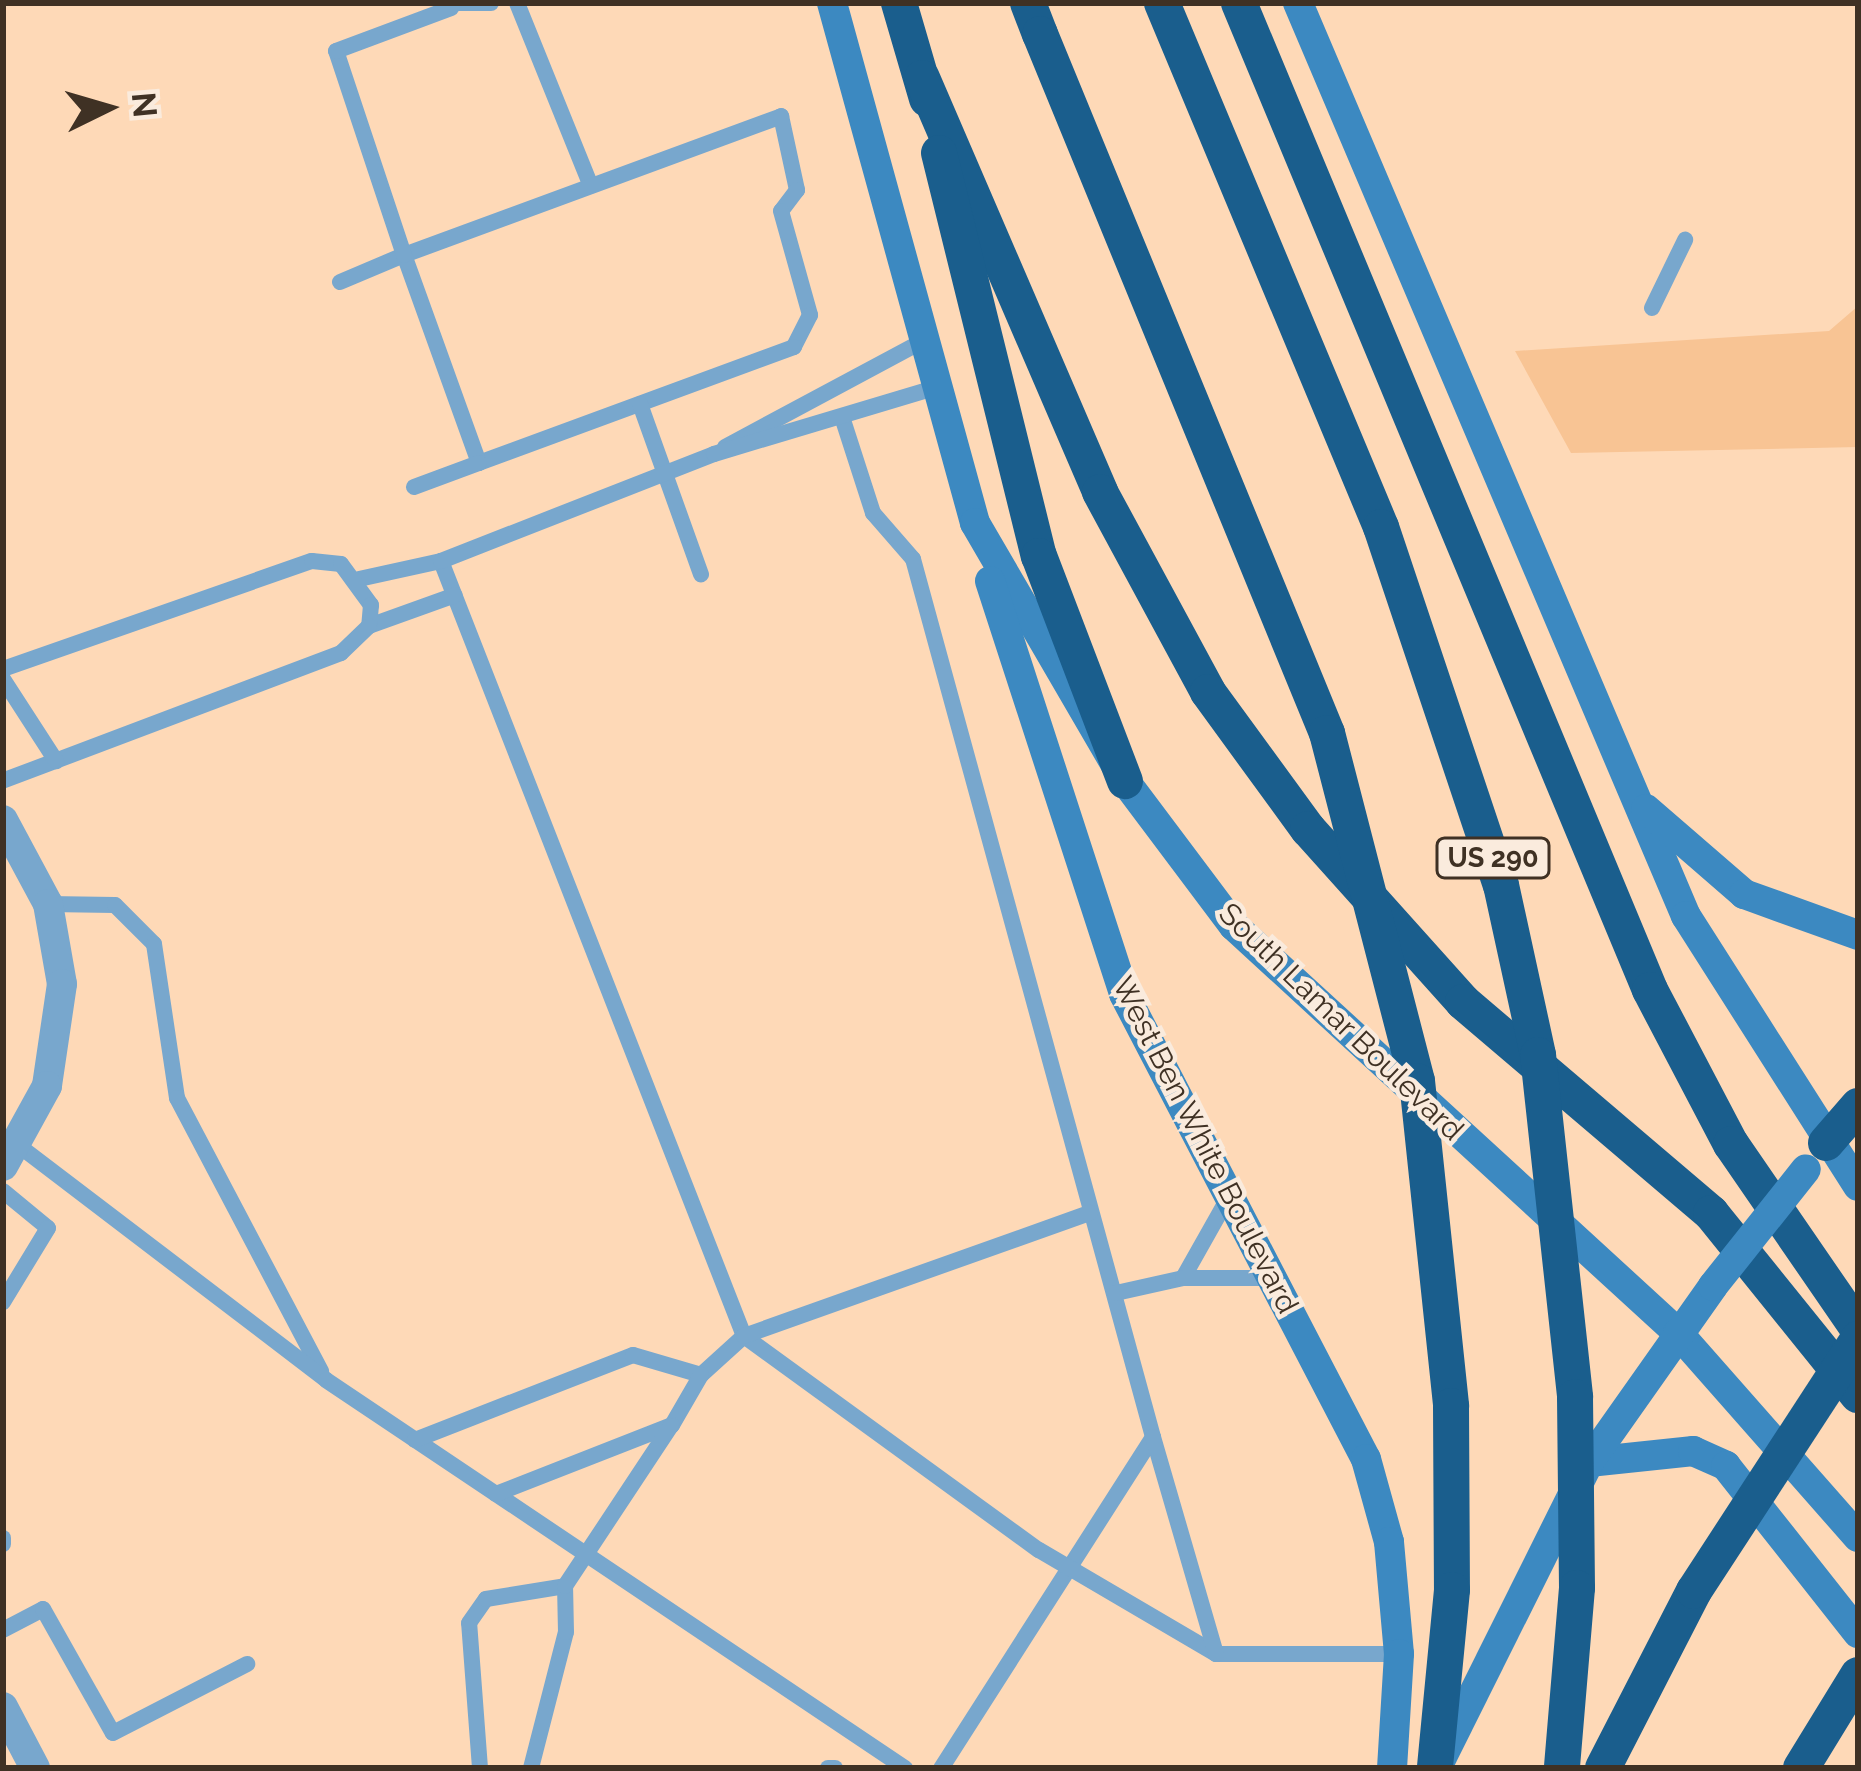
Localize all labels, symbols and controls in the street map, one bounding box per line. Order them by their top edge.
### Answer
north arrow [48,48,168,168]
text: N [124,91,165,119]
road number: US 290 [1433,837,1553,879]
street label: South Lamar Boulevard [1211,896,1471,1148]
street label: West Ben White Boulevard [1104,970,1306,1320]

